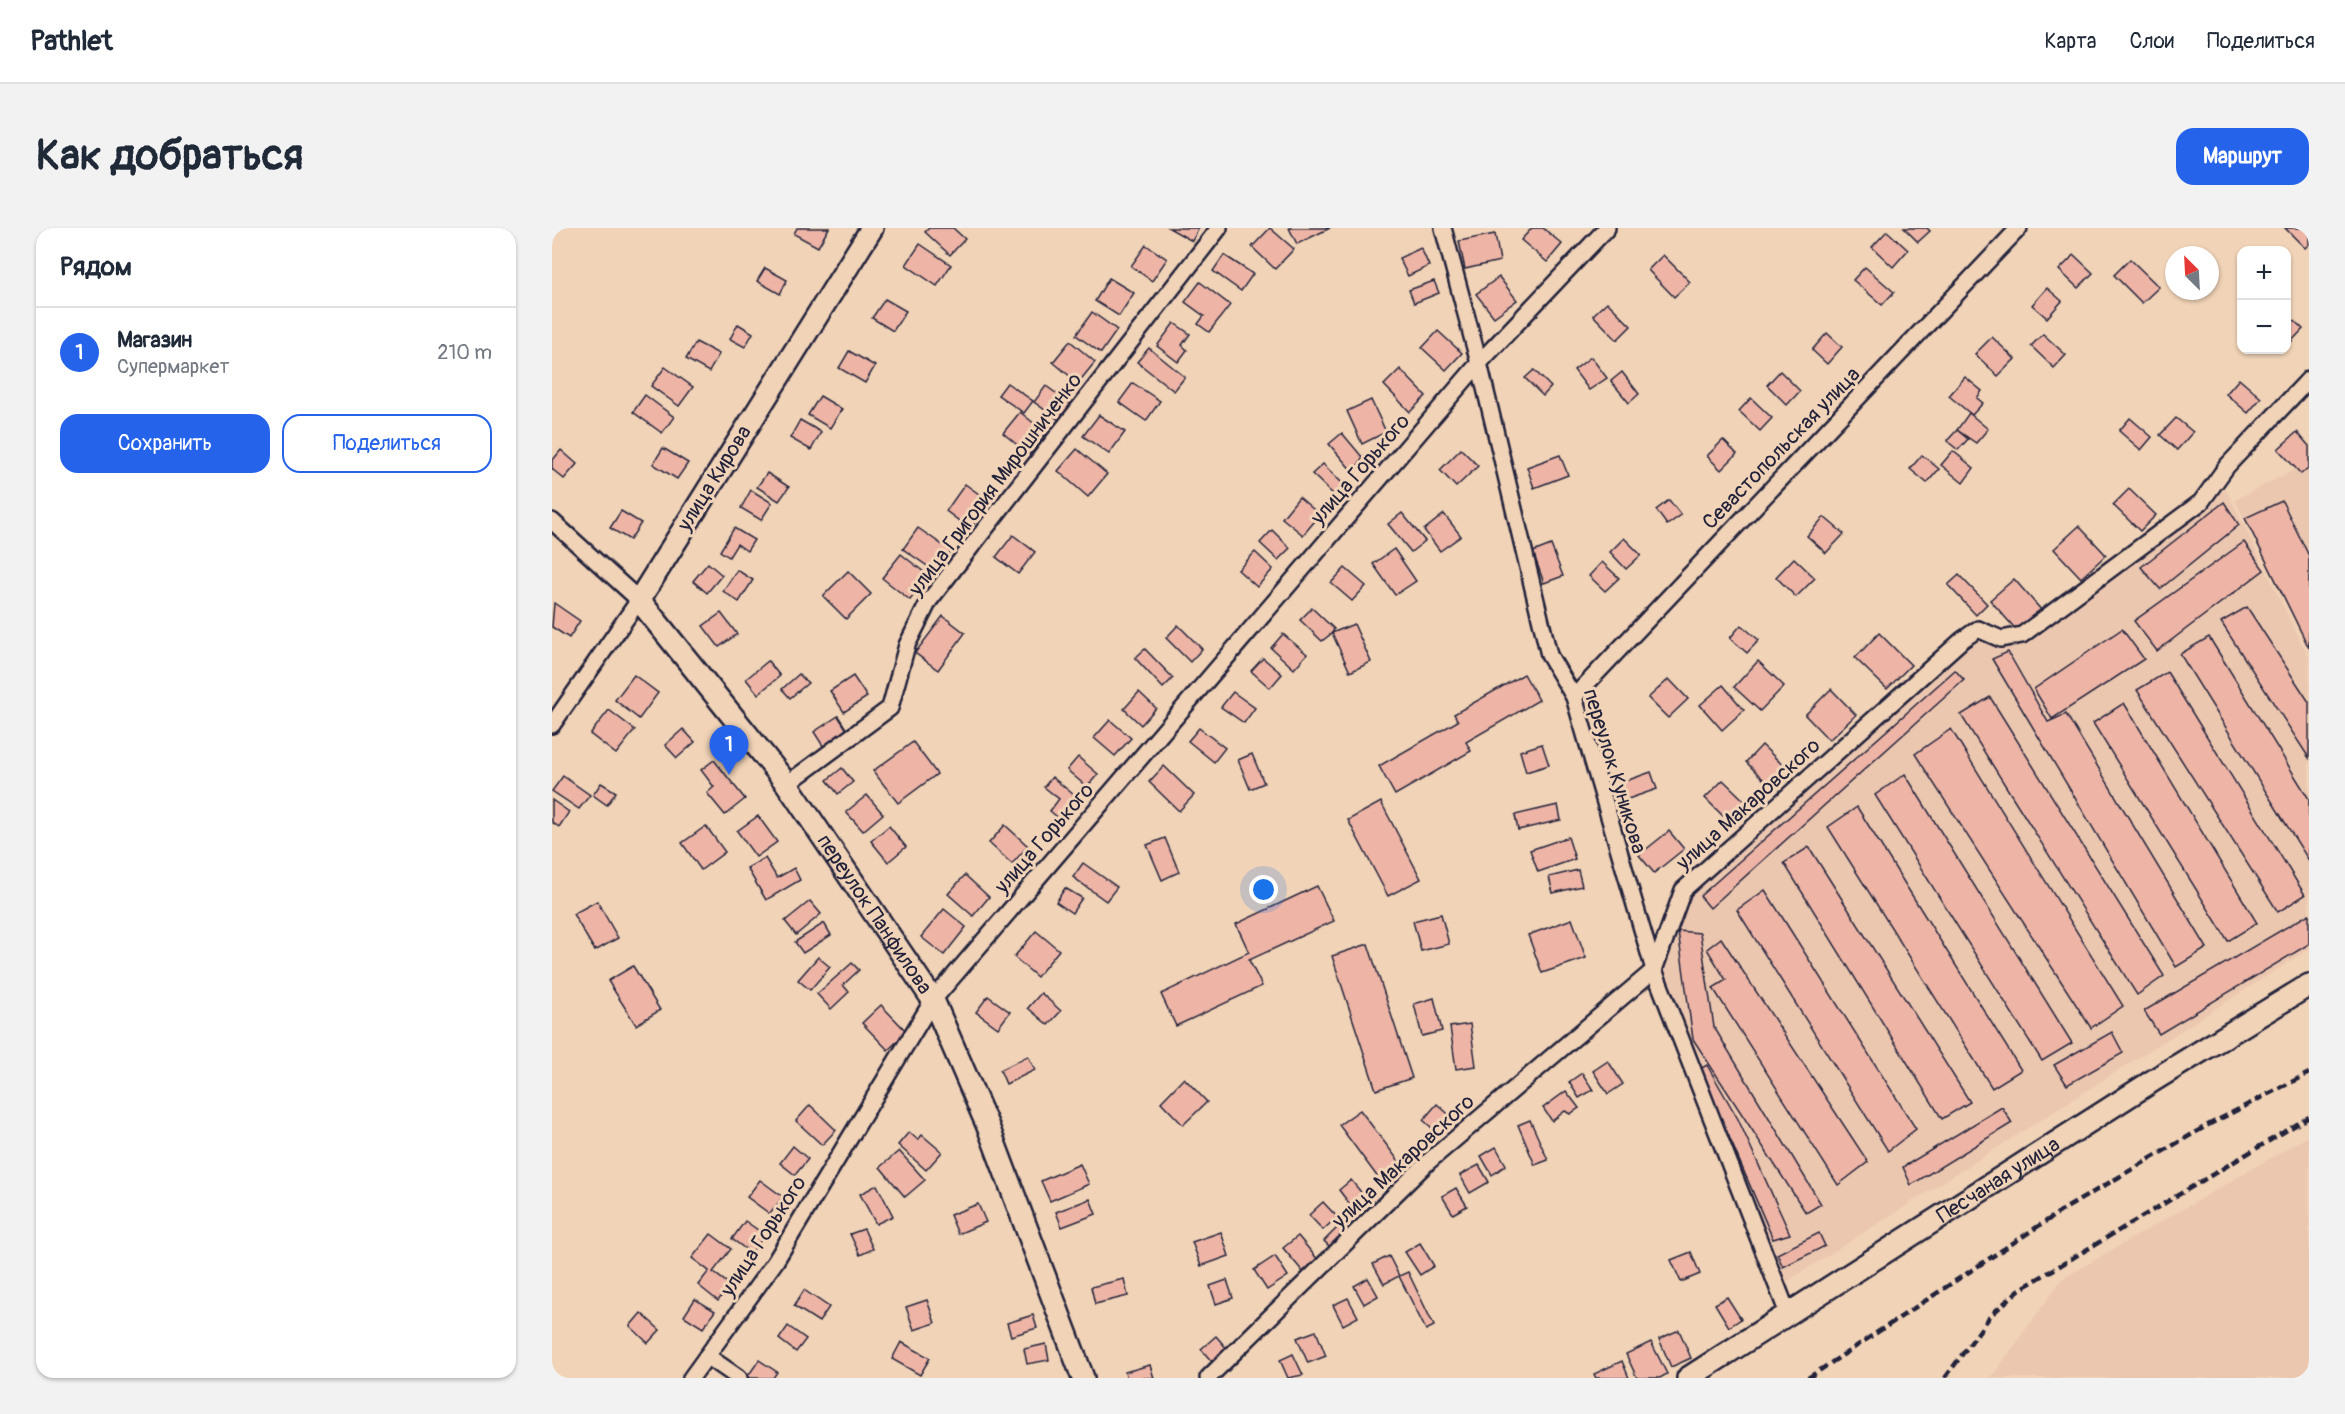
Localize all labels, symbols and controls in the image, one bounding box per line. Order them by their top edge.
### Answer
text: Pathlet [30,24,113,59]
text: Карта [2044,28,2096,55]
text: Слои [2129,28,2174,55]
text: Поделиться [2207,28,2315,55]
button: Маршрут [2176,128,2309,185]
text: Как добраться [36,130,303,182]
north arrow [2165,246,2219,300]
map controls [2237,246,2291,354]
button: + [2237,246,2291,300]
text: Рядом [60,251,132,283]
button: − [2237,300,2291,354]
text: Магазин [117,326,192,354]
text: 1 [76,340,83,365]
text: 210 m [437,340,492,365]
text: Супермаркет [117,354,229,379]
street label: Севастопольская улица [1697,361,1866,535]
street label: улица Григория Мирошниченко [902,367,1088,602]
street label: улица Горького [1304,408,1416,531]
button: Сохранить [60,414,270,473]
button: Поделиться [282,414,492,473]
street label: улица Кирова [671,420,758,537]
street label: переулок Куникова [1577,685,1652,857]
pin: 1 [710,726,748,775]
street label: улица Макаровского [1670,732,1826,877]
street label: улица Горького [988,777,1100,900]
street label: переулок Панфилова [811,829,938,1000]
your location [1249,875,1278,904]
street label: улица Макаровского [1326,1088,1480,1235]
street label: Песчаная улица [1932,1131,2065,1230]
street label: улица Горького [714,1171,812,1302]

